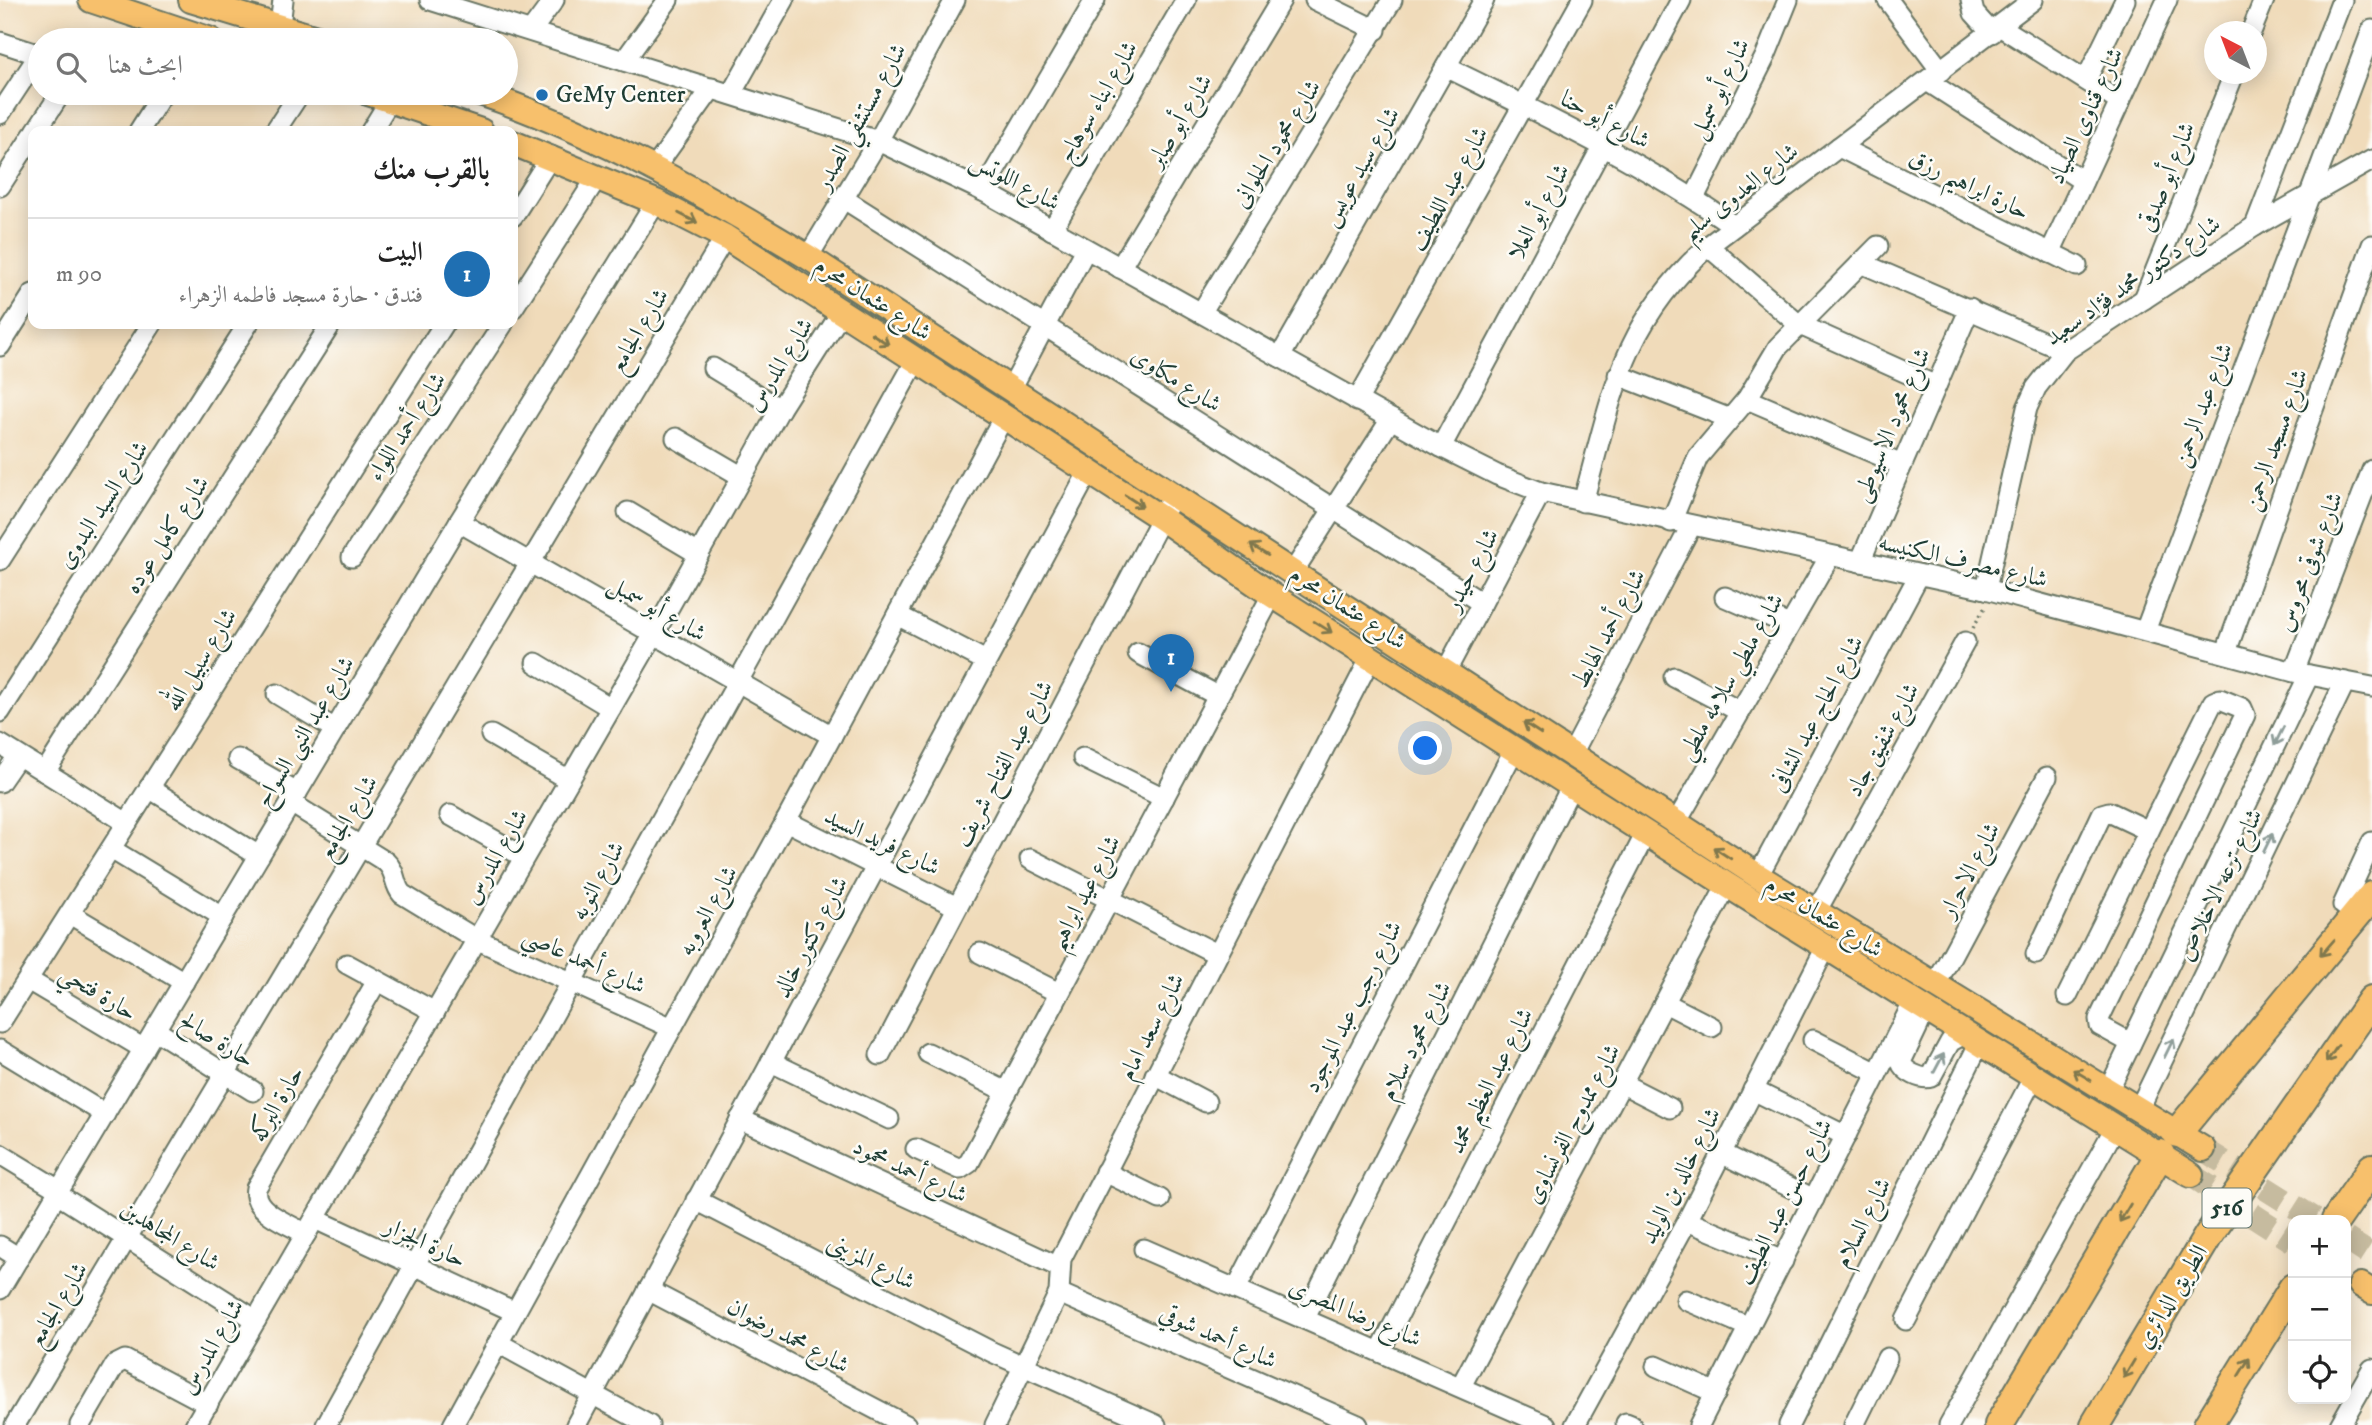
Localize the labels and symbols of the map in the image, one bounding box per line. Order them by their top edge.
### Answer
north arrow [2204,21,2267,84]
street label: شارع أبو سمبل [1680,32,1761,146]
street label: شارع ابناء سوهاج [1051,36,1149,171]
street label: شارع مستشفي الصدر [807,38,920,201]
street label: شارع قناوى الصياد [2041,43,2134,191]
street label: شارع أبو صابر [1136,67,1223,178]
street label: شارع محمود الحلوانى [1226,74,1332,216]
place label: GeMy Center [556,80,686,110]
street label: شارع أبو حنا [1553,81,1656,160]
marker: GeMy Center [534,87,550,103]
street label: شارع سيد عويس [1315,102,1411,234]
street label: شارع أبو صدقى [2129,117,2206,238]
street label: شارع عبد اللطيف [1402,121,1499,259]
street label: شارع العدوى سليم [1675,137,1810,254]
street label: حارة ابراهيم رزق [1900,143,2034,234]
street label: شارع اللوتس [963,146,1065,222]
street label: شارع أبو العلا [1498,157,1580,267]
street label: شارع دكتور محمد فؤاد سعيد [2039,209,2229,356]
one-way arrow [677,212,698,226]
street label: شارع عثمان محرم [806,250,937,352]
street label: شارع الجامع [602,283,681,382]
street label: شارع المدرس [739,312,824,420]
one-way arrow [870,332,890,346]
street label: شارع عبد الرحمن [2166,339,2244,473]
street label: شارع مكاوى [1123,340,1227,423]
street label: شارع محمود الاسيوطى [1846,343,1942,508]
street label: شارع أحمد اللواء [358,365,457,489]
street label: شارع مسجد الرحمن [2236,365,2319,516]
street label: شارع السيد البدوى [50,435,159,577]
street label: شارع كامل عوده [118,470,220,602]
street label: شارع شوقى محروس [2270,488,2354,637]
one-way arrow [1124,493,1143,508]
street label: شارع حيدر [1437,524,1510,620]
street label: شارع مصرف الكنيسه [1875,527,2051,599]
one-way arrow [1250,543,1269,558]
street label: شارع عثمان محرم [1281,559,1412,661]
street label: شارع أحمد الهابط [1562,563,1656,696]
street label: شارع أبو سمبل [601,566,713,653]
street label: شارع ملطي سلامه ملطي [1671,588,1797,770]
street label: شارع سبيل الله [153,600,248,719]
one-way arrow [1313,621,1333,635]
street label: شارع الحاج عبد الشافى [1763,631,1875,800]
pin: 1 [1148,634,1194,692]
street label: شارع عبد النبى السواح [248,651,366,816]
street label: شارع عبد الفتاح شريف [947,675,1065,855]
street label: شارع شفيق جاد [1839,678,1930,804]
one-way arrow [1522,721,1542,735]
one-way arrow [2272,725,2286,746]
your location [1408,731,1442,765]
street label: شارع الجامع [311,770,390,869]
street label: شارع فريد السيد [817,801,945,886]
street label: شارع المدرس [457,804,539,912]
street label: شارع ترعه الاخلاص [2170,804,2273,968]
street label: شارع الاحرار [1932,817,2011,926]
street label: شارع عيد ابراهيم [1042,830,1135,960]
one-way arrow [2262,833,2275,854]
street label: شارع النوبه [564,836,635,928]
one-way arrow [1713,845,1732,860]
street label: شارع العروبه [671,861,748,963]
street label: شارع عثمان محرم [1757,869,1888,969]
street label: شارع دكتور خالد [767,871,859,1005]
street label: شارع رجب عبد الموجود [1297,916,1413,1100]
street label: شارع أحمد عاصي [515,918,651,1007]
one-way arrow [2319,939,2335,957]
street label: حارة فتحي [50,958,142,1034]
street label: شارع سعد امام [1112,968,1196,1088]
street label: شارع محمود سلام [1373,976,1463,1108]
street label: شارع عبد العظيم محمد [1441,1003,1548,1162]
street label: حارة صالح [172,1005,260,1078]
one-way arrow [2163,1038,2176,1059]
street label: شارع ممدوح الفرنساوى [1518,1039,1632,1211]
one-way arrow [2324,1044,2338,1064]
one-way arrow [1933,1053,1946,1074]
street label: حارة البركه [242,1060,311,1148]
one-way arrow [2073,1068,2093,1082]
street label: شارع خالد بن الوليد [1634,1103,1732,1251]
street label: شارع حسن عبد الطيف [1730,1114,1843,1292]
street label: شارع أحمد محمود [846,1129,973,1214]
street label: شارع السلام [1828,1173,1903,1275]
road number: 516 [2202,1189,2252,1228]
street label: شارع المجاهدين [113,1194,225,1282]
one-way arrow [2117,1202,2131,1222]
street label: حارة الجزار [377,1210,471,1275]
street label: شارع المزينى [820,1227,920,1301]
street label: الطريق الدائري [2129,1240,2217,1356]
street label: شارع الجامع [21,1257,100,1356]
street label: شارع رضا المصرى [1283,1272,1426,1358]
street label: شارع محمد رضوان [720,1291,854,1384]
street label: شارع المدرس [173,1294,255,1402]
street label: شارع أحمد شوقي [1153,1295,1283,1380]
one-way arrow [2237,1358,2252,1377]
one-way arrow [2121,1359,2135,1379]

